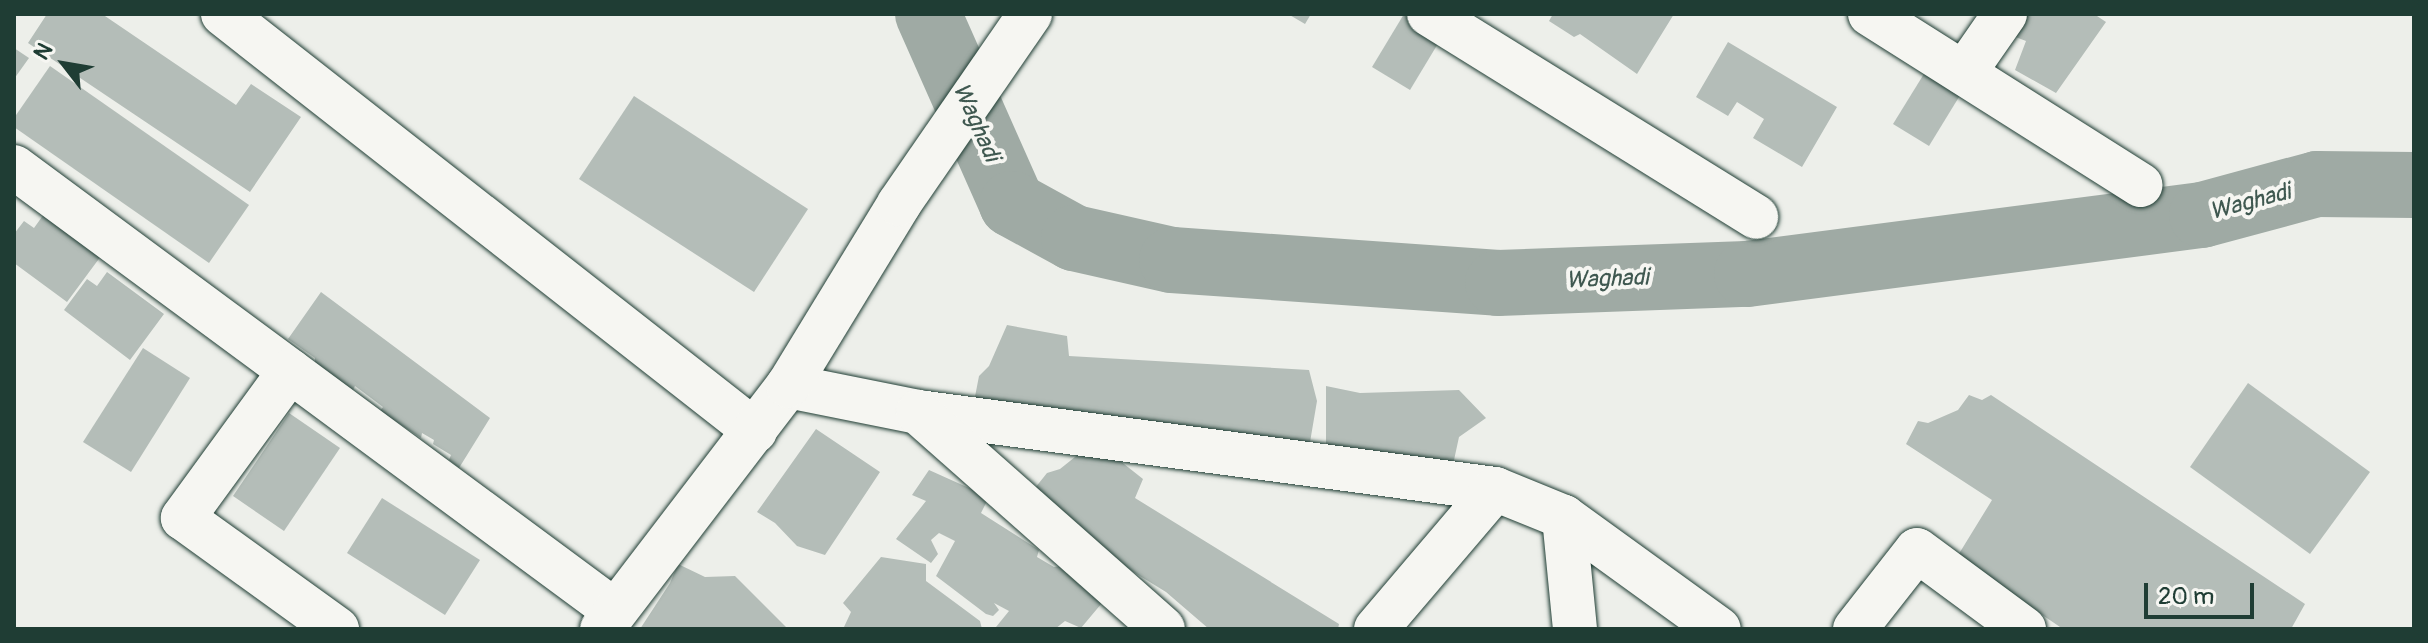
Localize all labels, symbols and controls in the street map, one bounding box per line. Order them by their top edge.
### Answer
north arrow [24,24,104,104]
text: N [28,38,59,65]
water label: Waghadi [946,78,1006,166]
water label: Waghadi [2206,177,2294,227]
water label: Waghadi [1565,263,1649,295]
scale bar [2148,567,2258,617]
text: 20 m [2158,582,2214,611]

